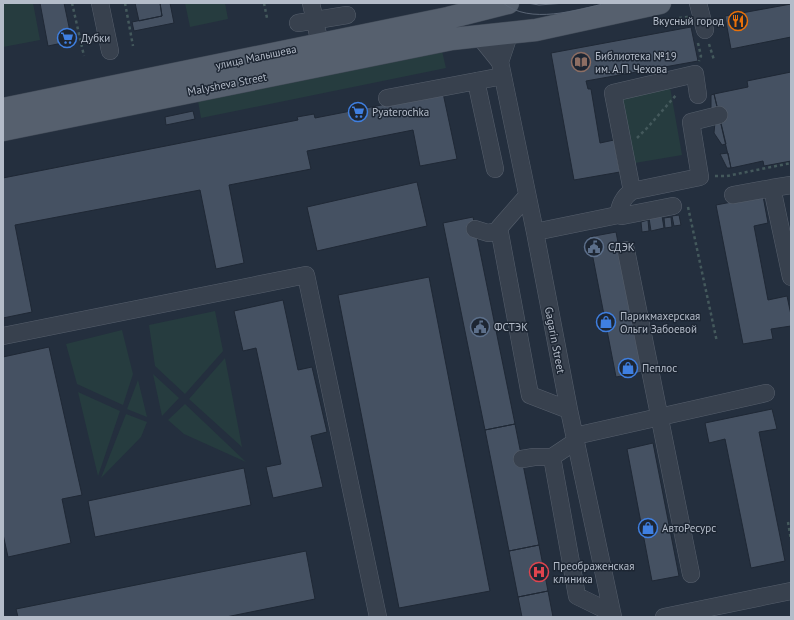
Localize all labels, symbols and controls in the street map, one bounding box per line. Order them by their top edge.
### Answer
restaurant icon: Вкусный город [727,10,749,32]
place label: Вкусный город [653,14,724,28]
supermarket icon: Дубки [56,27,78,49]
place label: Дубки [81,31,110,45]
street label: улица Малышева [214,42,298,72]
place label: Библиотека №19 им. А.П. Чехова [595,49,677,76]
library icon: Библиотека №19 им. А.П. Чехова [570,51,592,73]
street label: Malysheva Street [186,69,268,99]
supermarket icon: Pyaterochka [347,101,369,123]
place label: Pyaterochka [372,105,429,119]
public building icon: СДЭК [583,236,605,258]
place label: СДЭК [608,240,635,254]
street label: Gagarin Street [542,306,568,375]
place label: Парикмахерская Ольги Забоевой [620,309,700,336]
shop icon: Парикмахерская Ольги Забоевой [595,311,617,333]
public building icon: ФСТЭК [469,316,491,338]
place label: ФСТЭК [494,320,528,334]
shop icon: Пеплос [617,357,639,379]
place label: Пеплос [642,361,677,375]
shop icon: АвтоРесурс [637,517,659,539]
place label: АвтоРесурс [662,521,716,535]
place label: Преображенская клиника [553,559,634,586]
hospital icon: Преображенская клиника [528,561,550,583]

